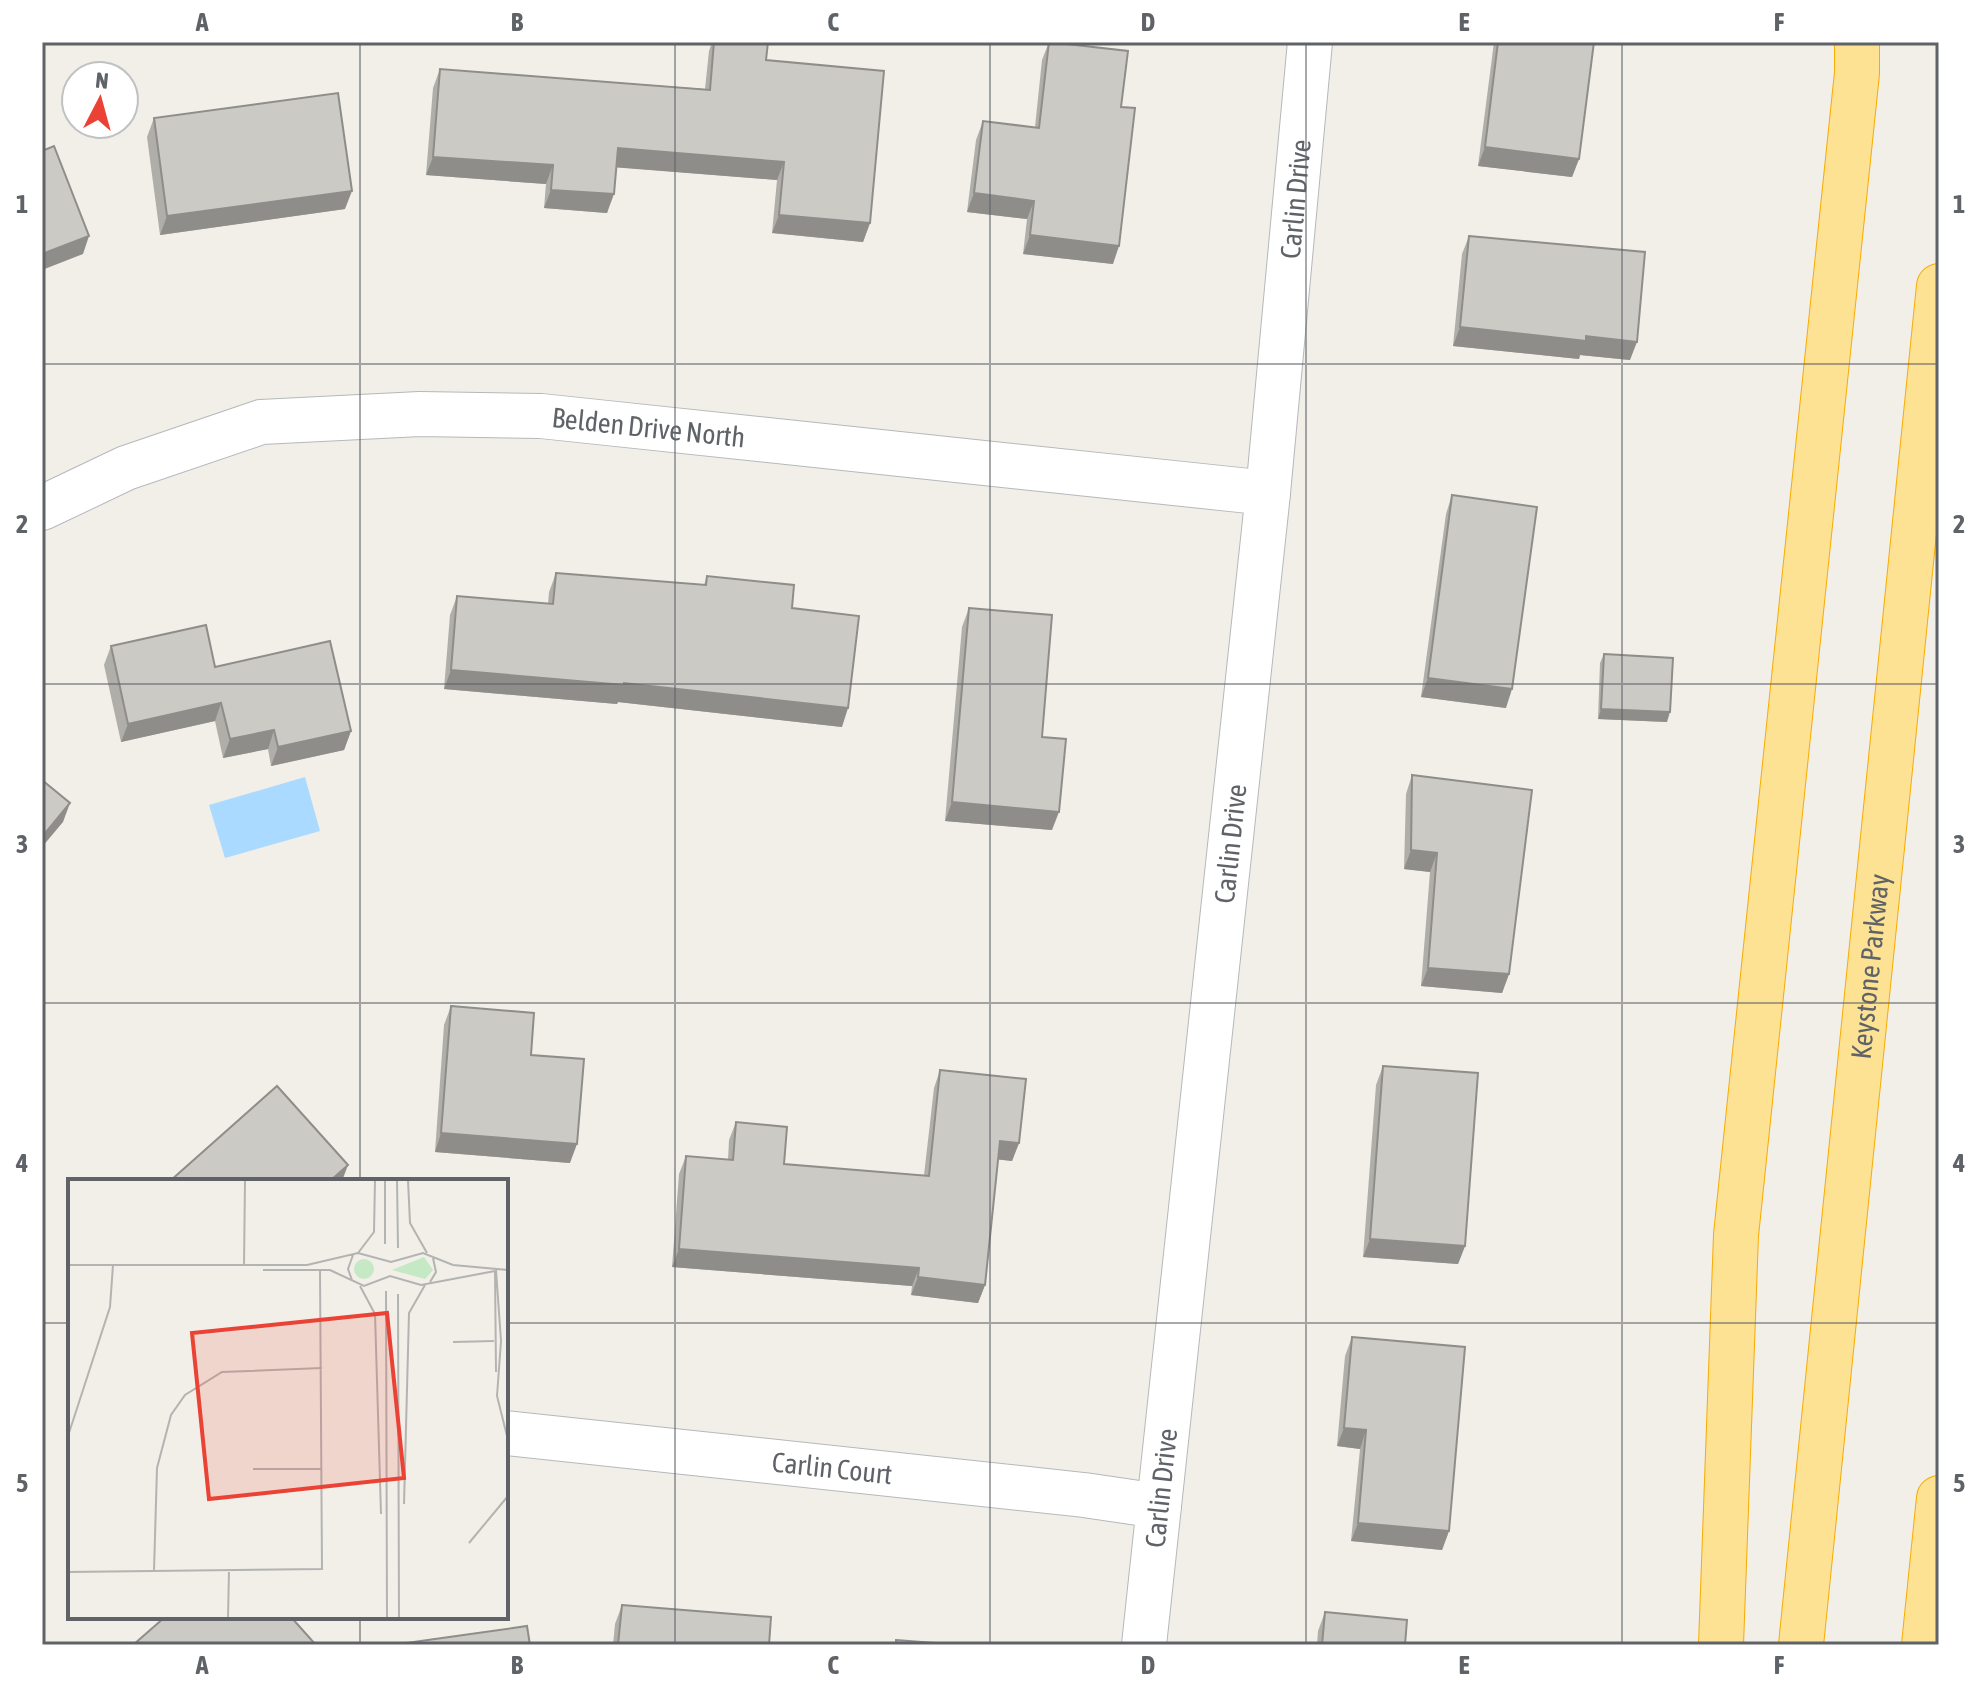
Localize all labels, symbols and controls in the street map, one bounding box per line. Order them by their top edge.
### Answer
text: A [195,7,209,37]
text: B [511,7,524,37]
text: C [827,7,839,37]
text: D [1141,7,1155,37]
text: E [1458,7,1470,37]
text: F [1774,7,1785,37]
north arrow [60,60,140,140]
text: N [94,67,110,94]
street label: Carlin Drive [1274,138,1317,260]
text: 1 [16,189,28,219]
text: 1 [1953,189,1965,219]
street label: Belden Drive North [550,401,747,454]
text: 2 [16,509,28,539]
text: 2 [1953,509,1965,539]
street label: Carlin Drive [1208,782,1253,905]
text: 3 [16,829,28,859]
text: 3 [1953,829,1965,859]
street label: Keystone Parkway [1845,872,1895,1061]
text: 4 [15,1148,28,1178]
text: 4 [1952,1148,1965,1178]
inset map [68,1179,508,1619]
street label: Carlin Drive [1139,1427,1183,1549]
street label: Carlin Court [770,1446,894,1490]
text: 5 [16,1468,28,1498]
text: 5 [1953,1468,1965,1498]
text: A [195,1650,209,1680]
text: B [511,1650,524,1680]
text: C [827,1650,839,1680]
text: D [1141,1650,1155,1680]
text: E [1458,1650,1470,1680]
text: F [1774,1650,1785,1680]

